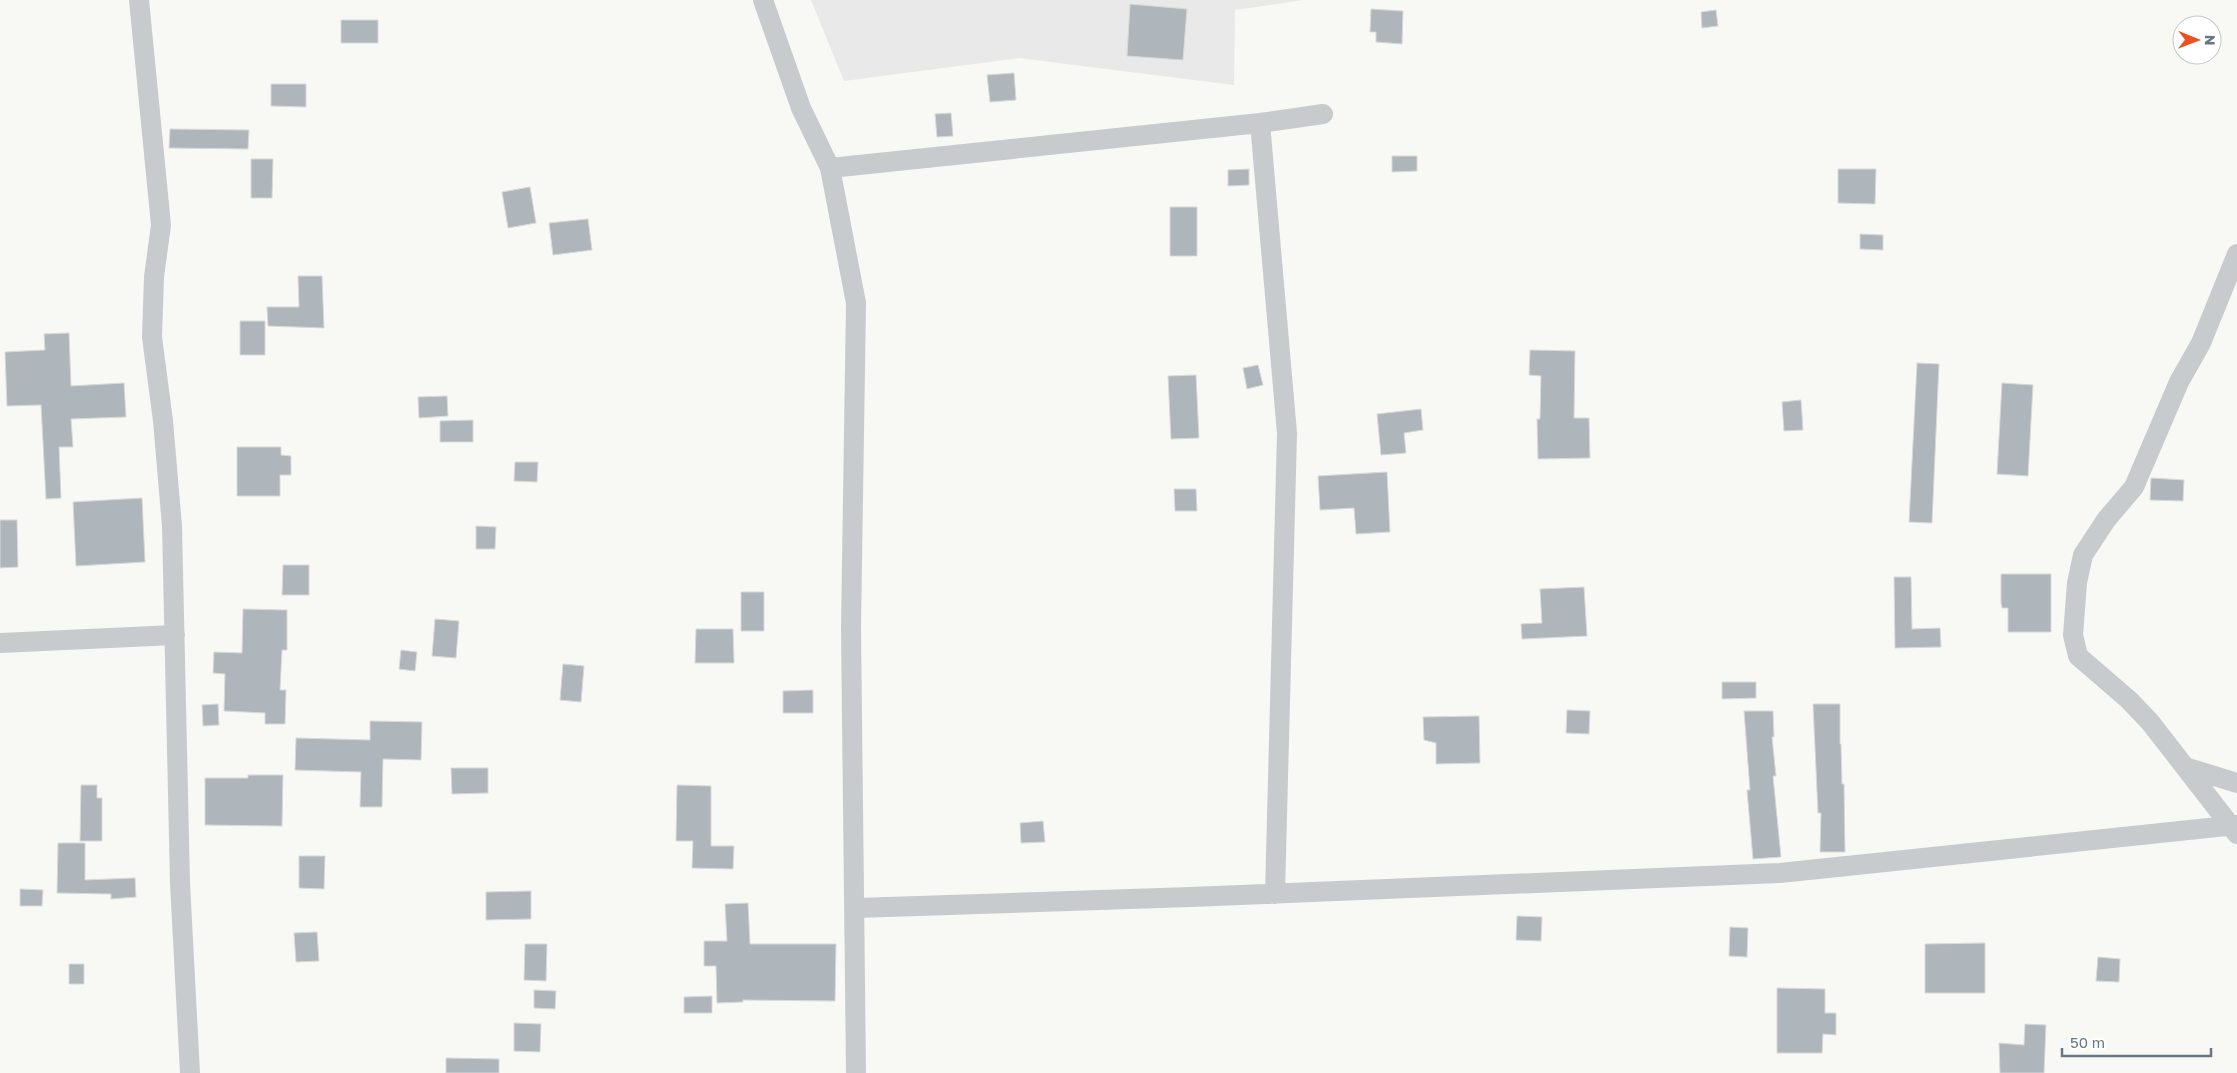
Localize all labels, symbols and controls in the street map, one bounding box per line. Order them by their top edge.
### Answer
north arrow [2172,15,2222,65]
text: N [2202,35,2219,46]
scale bar [2062,1026,2211,1058]
text: 50 m [2070,1033,2105,1051]

